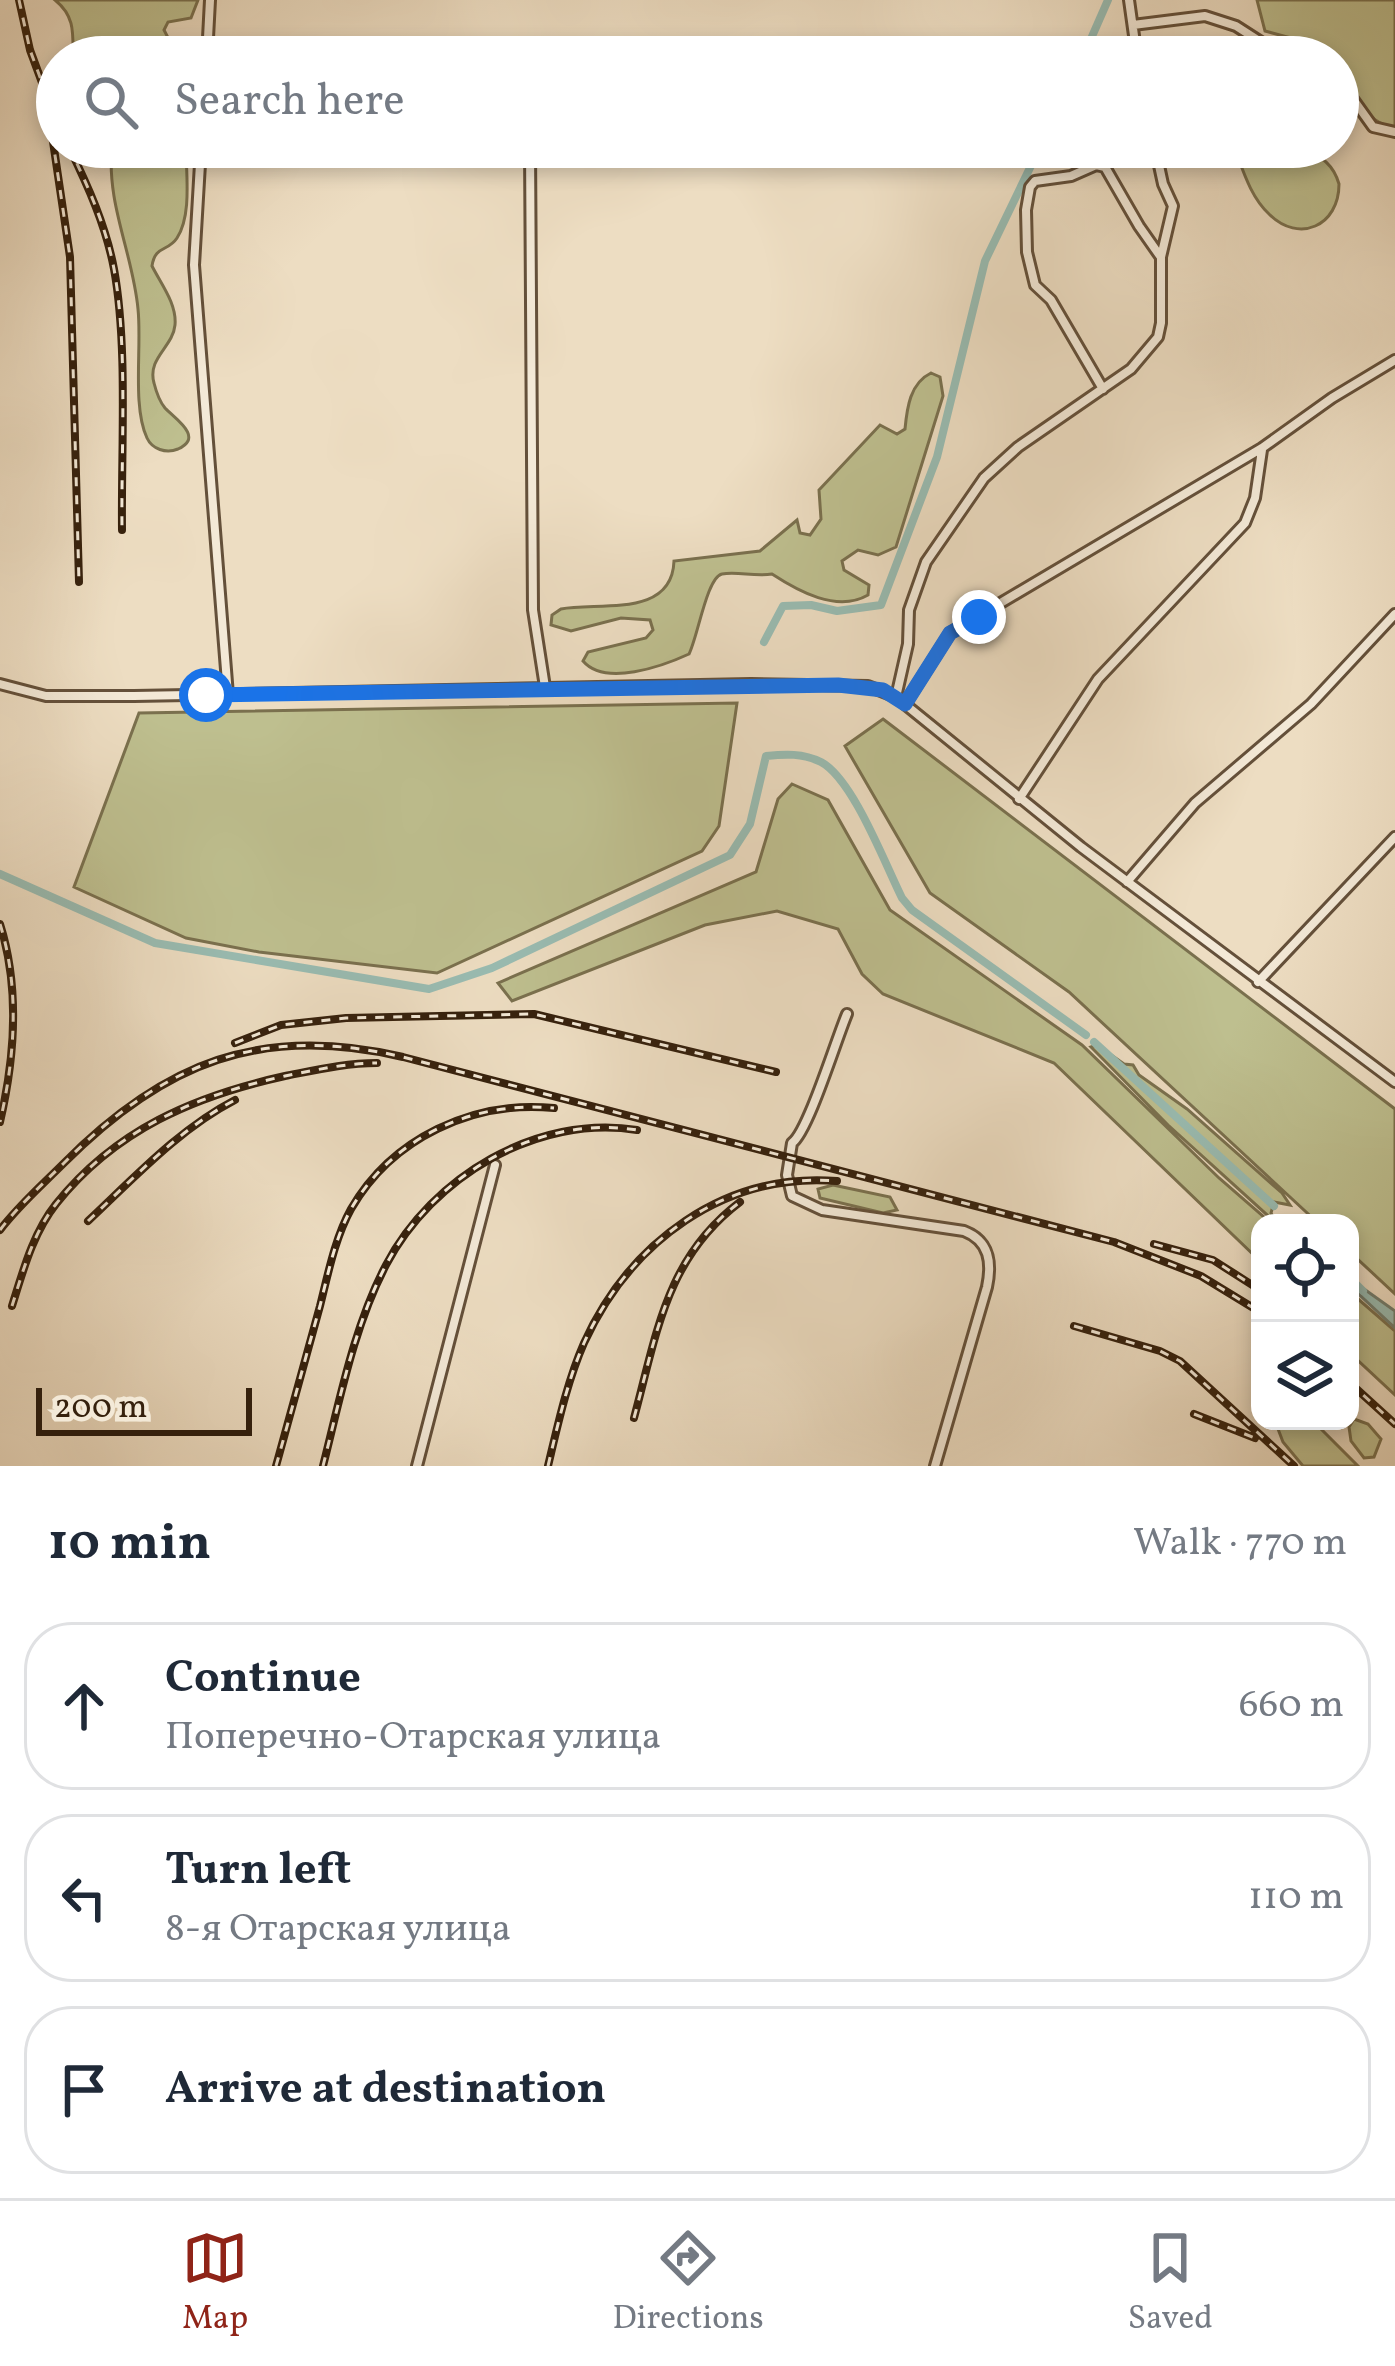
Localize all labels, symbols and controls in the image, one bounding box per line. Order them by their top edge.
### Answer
search box [36,36,1359,168]
icon: search [78,69,144,135]
text: Search here [174,71,405,134]
route end [952,590,1006,644]
route start [179,668,233,722]
map controls [1251,1214,1359,1430]
button: locate [1251,1214,1359,1322]
button: layers [1251,1322,1359,1430]
scale bar [36,1382,252,1435]
text: 200 m [54,1386,148,1432]
text: 10 min [48,1509,211,1580]
text: Walk · 770 m [1133,1517,1347,1571]
text: Continue [165,1648,361,1711]
icon: ahead [51,1673,117,1739]
text: 660 m [1239,1679,1344,1733]
text: Поперечно-Отарская улица [165,1711,661,1765]
text: Turn left [165,1840,351,1903]
icon: left [51,1865,117,1931]
text: 110 m [1248,1871,1344,1925]
text: 8-я Отарская улица [165,1903,511,1957]
icon: arrive [51,2057,117,2123]
text: Arrive at destination [165,2059,606,2122]
tab: Map [182,2225,248,2343]
tab: Directions [612,2225,764,2343]
tab: Saved [1128,2225,1213,2343]

